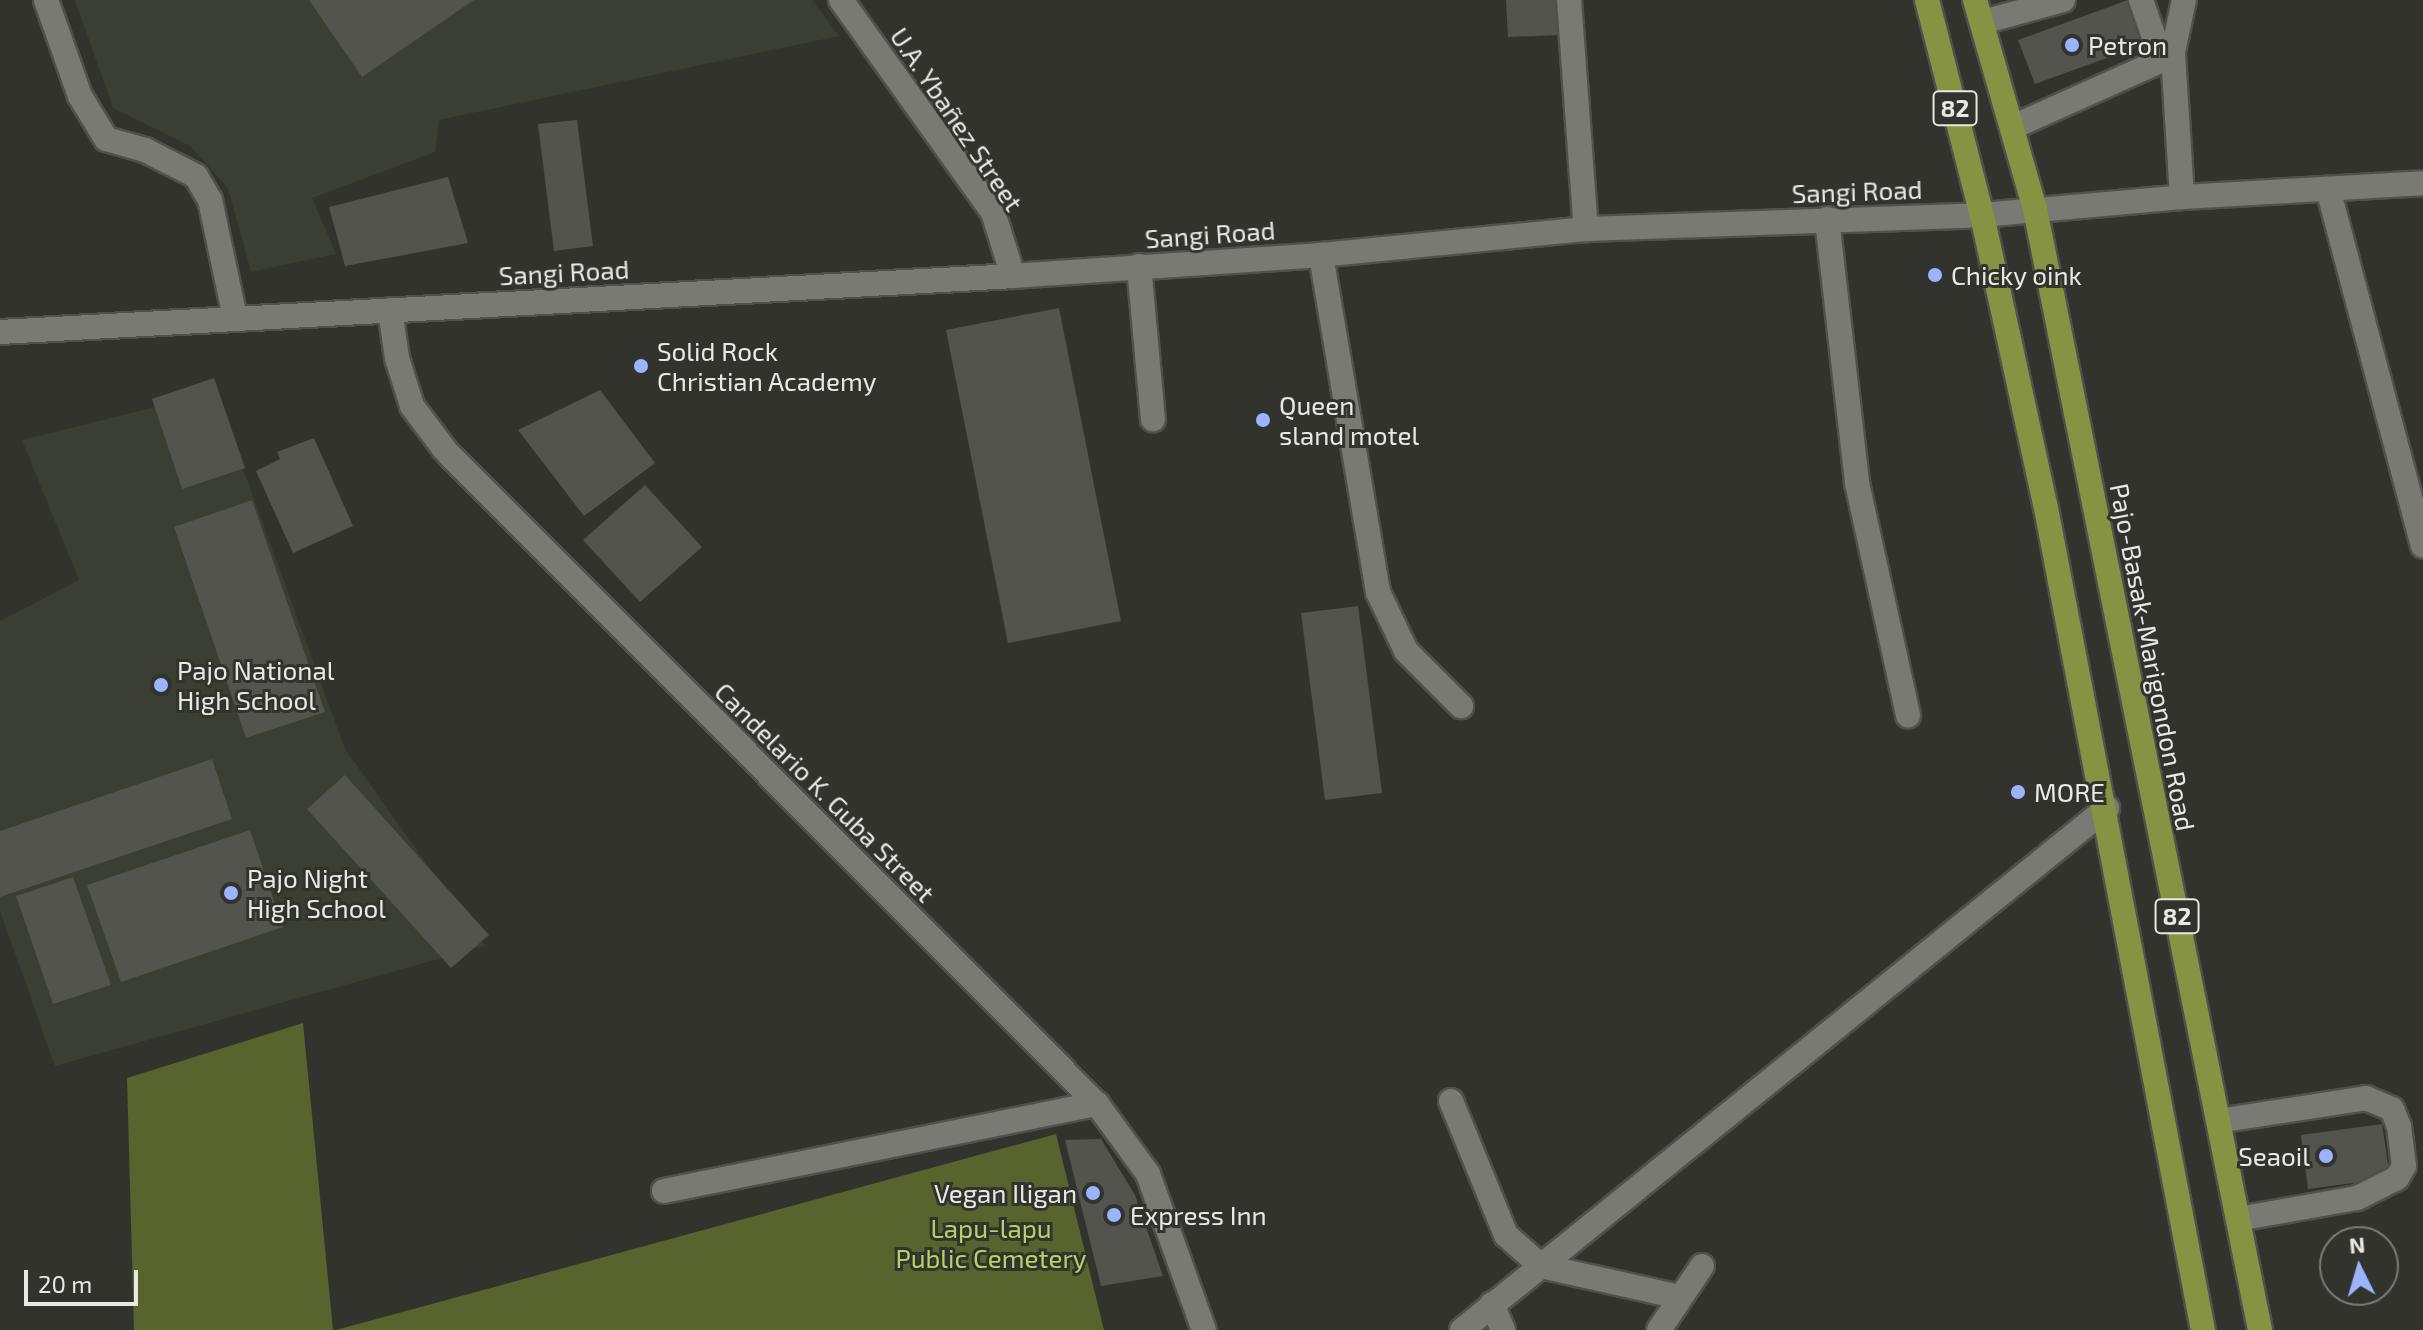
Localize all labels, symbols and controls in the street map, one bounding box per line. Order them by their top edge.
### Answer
street label: U.A. Ybañez Street [884,21,1030,217]
place label: Petron [2088,29,2167,61]
marker: Petron [2063,36,2081,54]
road number: 82 [1931,88,1979,128]
street label: Sangi Road [1791,173,1923,209]
street label: Sangi Road [1144,214,1276,254]
street label: Sangi Road [498,253,630,291]
place label: Chicky oink [1951,259,2082,291]
marker: Chicky oink [1926,266,1944,284]
place label: Solid Rock Christian Academy [657,335,877,396]
marker: Solid Rock Christian Academy [632,357,650,375]
place label: Queen sland motel [1279,389,1419,450]
marker: Queen sland motel [1254,411,1272,429]
street label: Pajo-Basak-Marigondon Road [2104,481,2202,833]
place label: Pajo National High School [177,654,334,716]
marker: Pajo National High School [152,676,170,694]
street label: Candelario K. Guba Street [709,676,941,908]
place label: MORE [2034,776,2105,808]
marker: MORE [2009,783,2027,801]
place label: Pajo Night High School [247,862,386,924]
marker: Pajo Night High School [222,884,240,902]
road number: 82 [2153,896,2201,936]
place label: Seaoil [2238,1140,2310,1172]
marker: Seaoil [2317,1147,2335,1165]
place label: Vegan Iligan [934,1177,1077,1209]
marker: Vegan Iligan [1084,1184,1102,1202]
place label: Express Inn [1130,1199,1267,1231]
marker: Express Inn [1105,1206,1123,1224]
park label: Lapu-lapu Public Cemetery [895,1212,1087,1274]
north arrow [2319,1226,2399,1306]
text: N [2348,1230,2366,1258]
scale bar [28,1254,142,1304]
text: 20 m [38,1269,92,1298]

